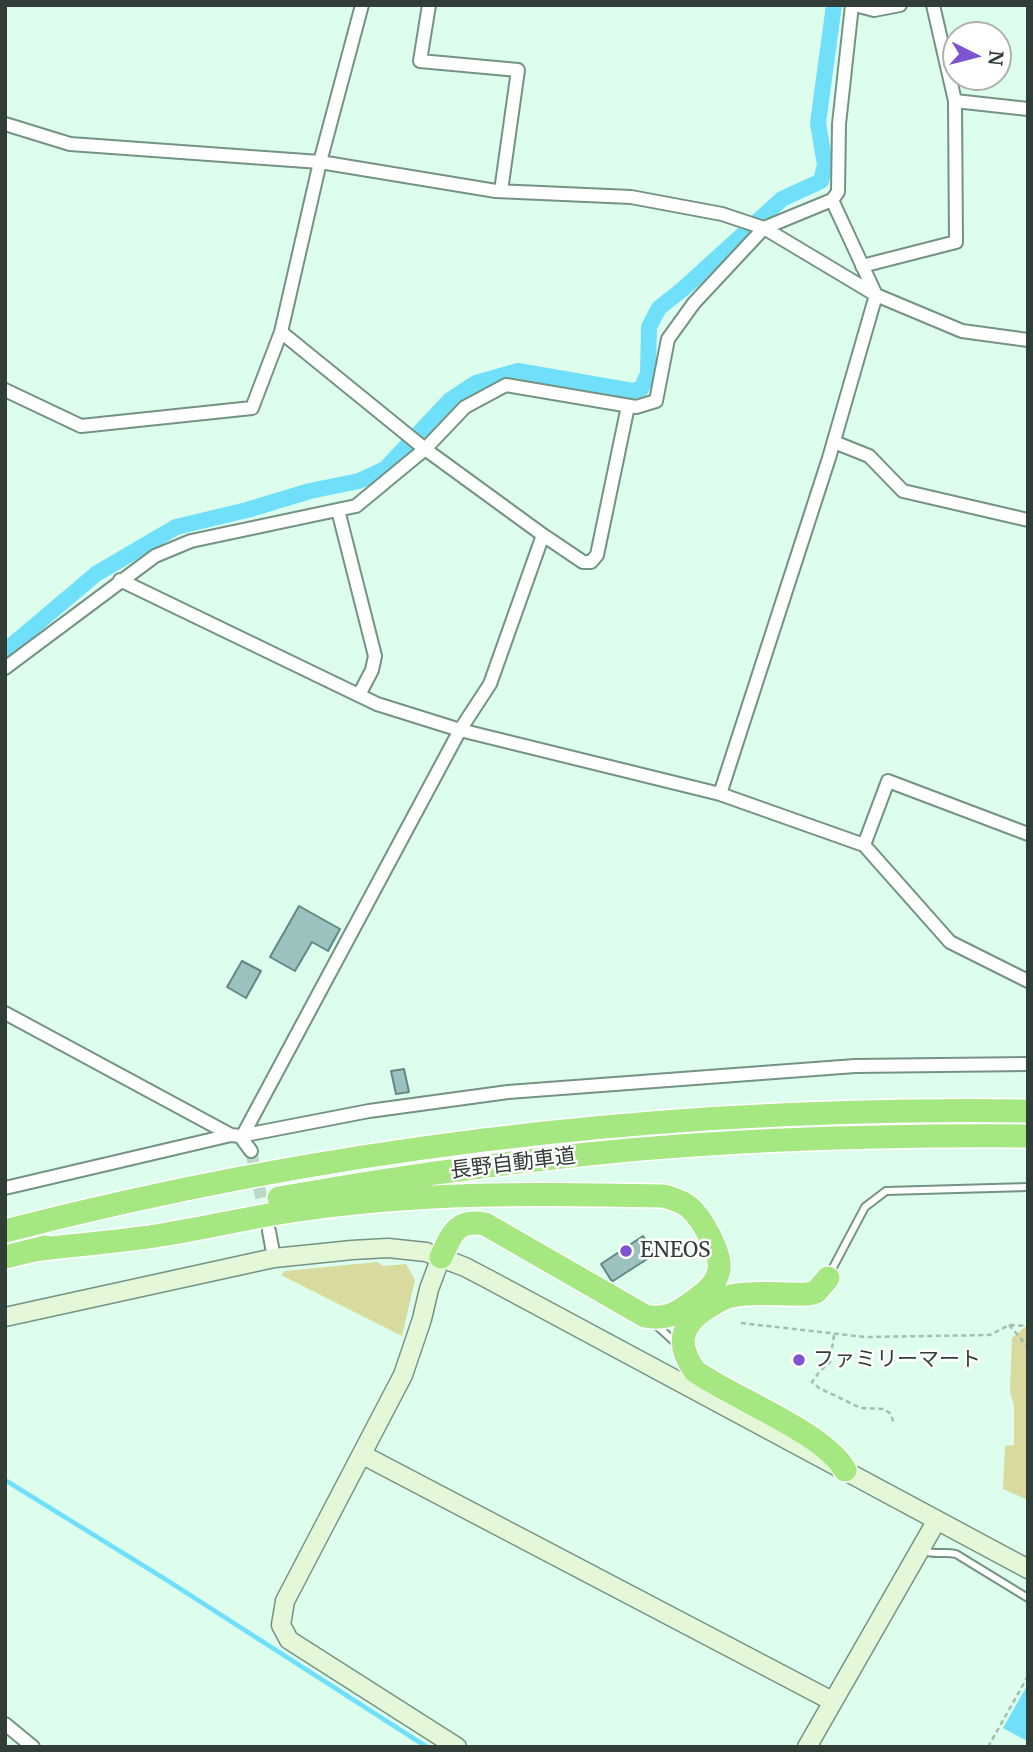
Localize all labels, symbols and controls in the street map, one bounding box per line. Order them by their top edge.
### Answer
north arrow [942,21,1012,91]
text: N [983,49,1009,67]
street label: 長野自動車道 [449,1144,577,1184]
place label: ENEOS [640,1238,711,1264]
marker: ENEOS [618,1243,634,1259]
place label: ファミリーマート [813,1347,981,1373]
marker: ファミリーマート [791,1352,807,1368]

